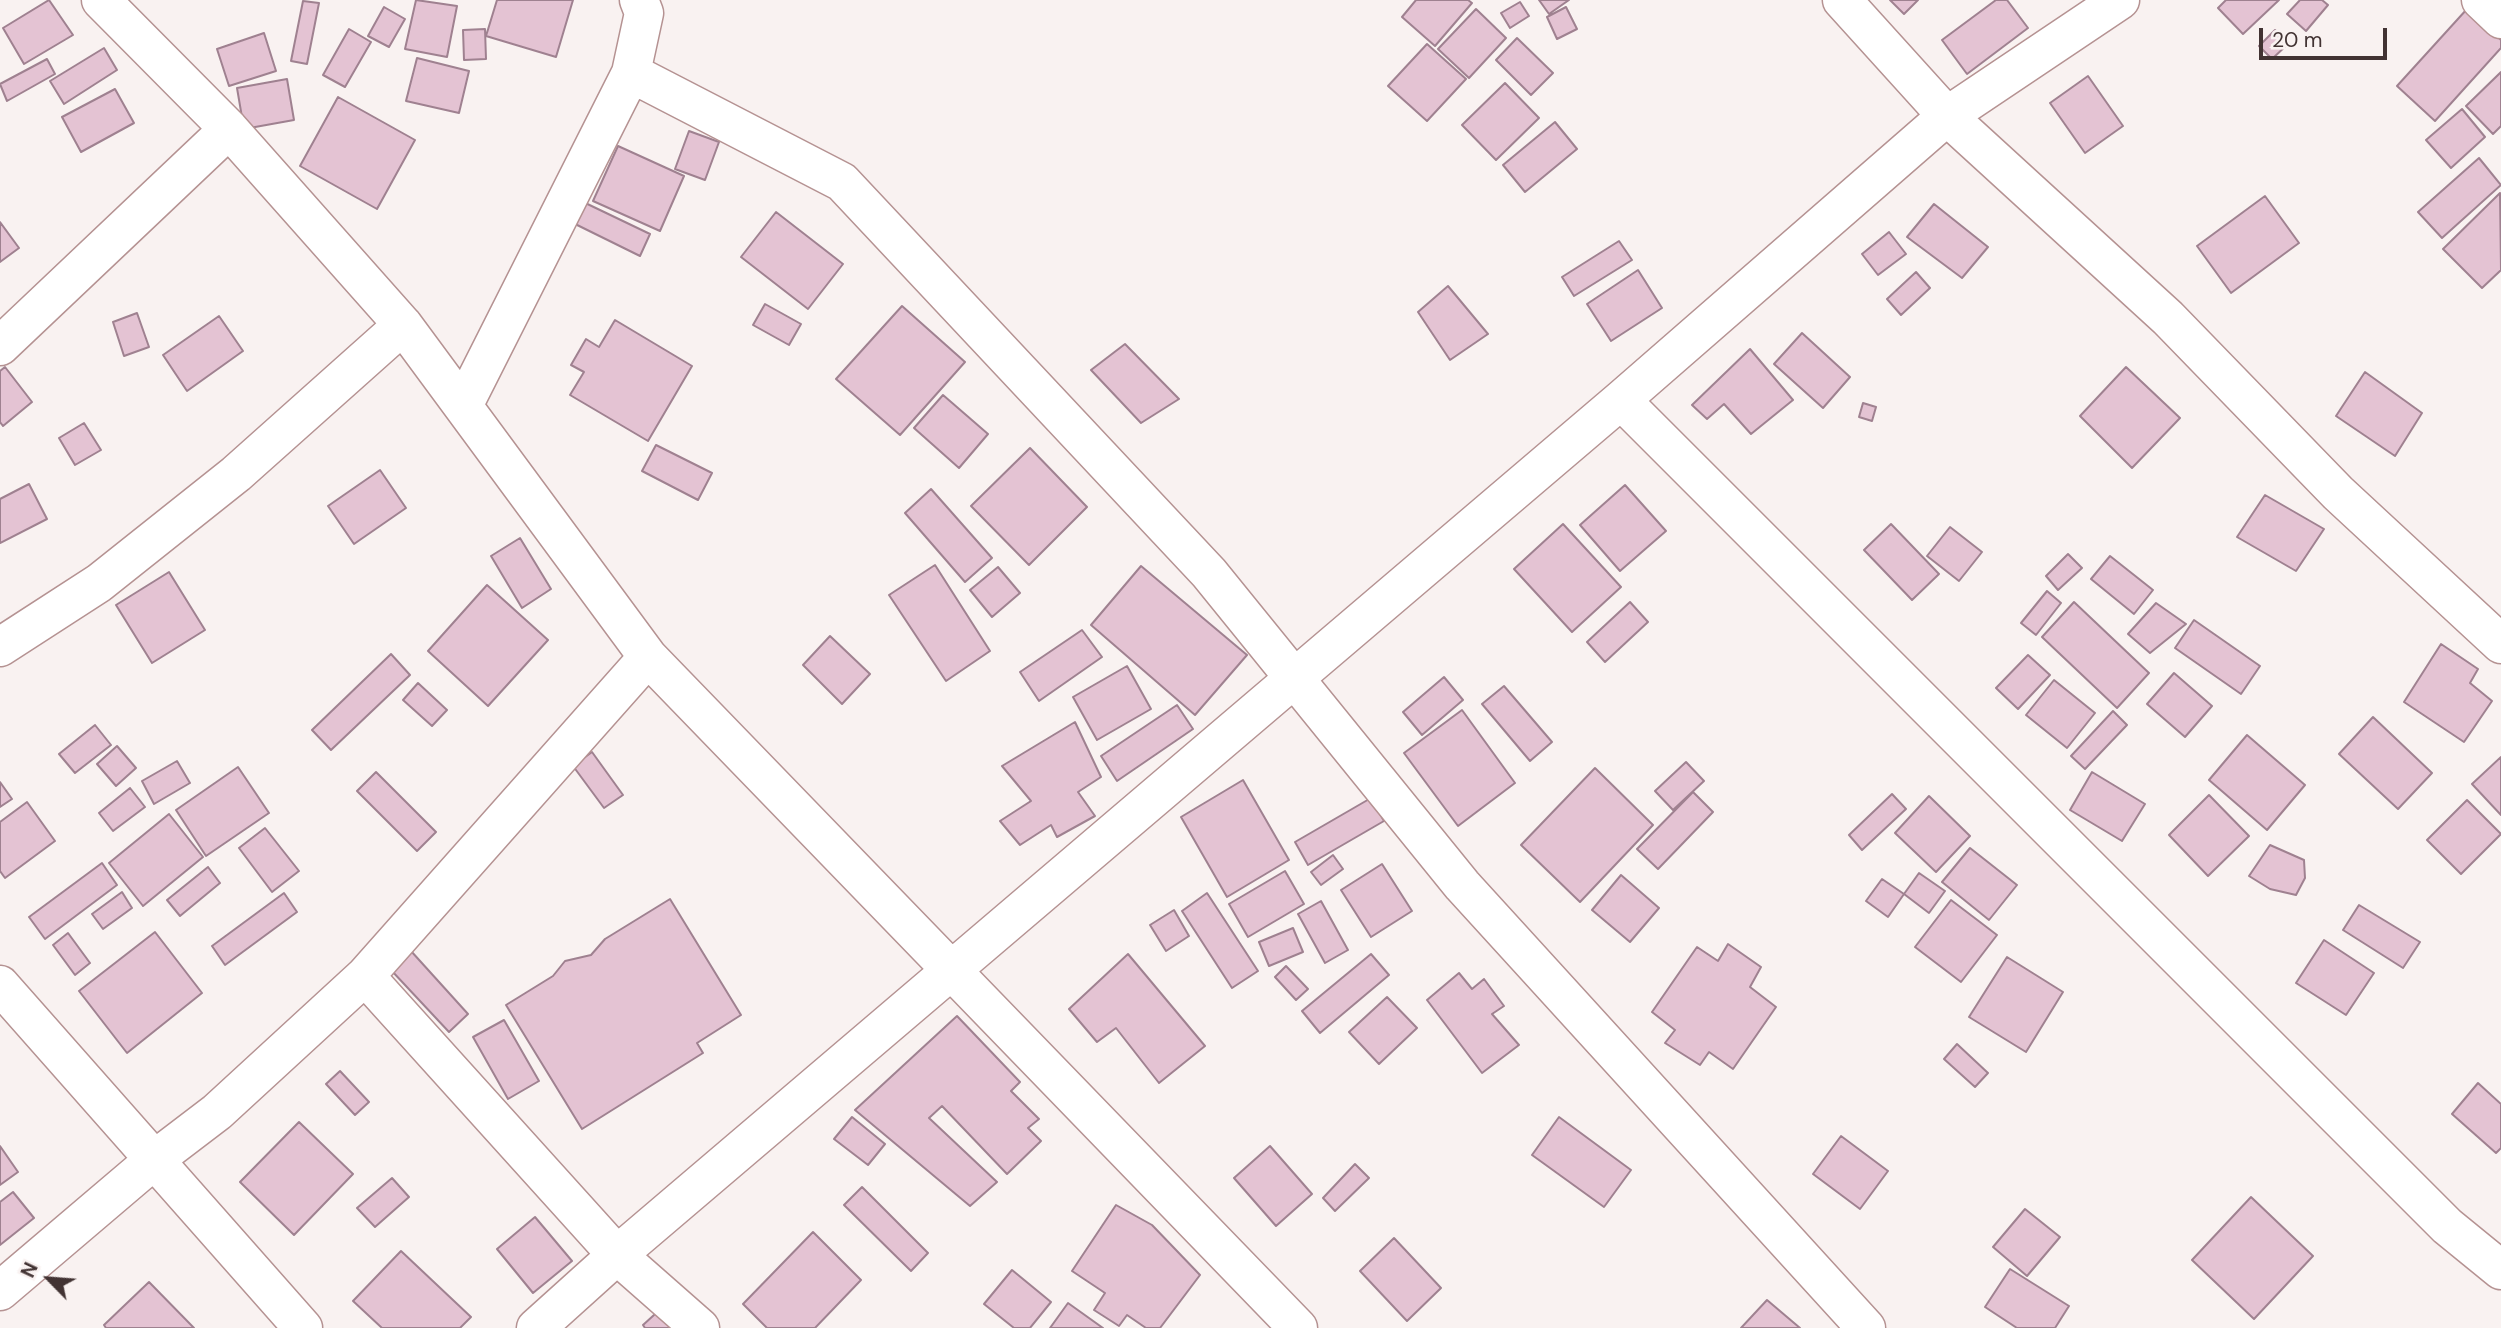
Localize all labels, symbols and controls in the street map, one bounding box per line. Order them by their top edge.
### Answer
scale bar [2263,14,2391,58]
text: 20 m [2272,26,2323,54]
north arrow [14,1244,84,1314]
text: N [15,1258,44,1281]

